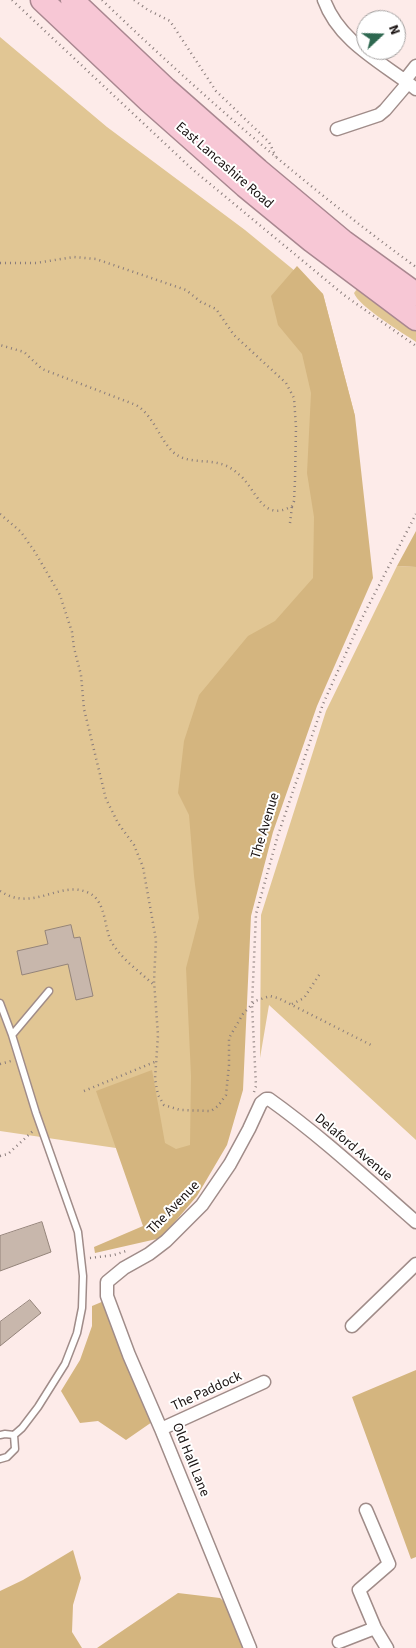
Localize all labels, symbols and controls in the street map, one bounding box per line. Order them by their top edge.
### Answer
north arrow [356,10,406,60]
text: N [383,22,405,38]
street label: East Lancashire Road [172,119,276,213]
street label: The Avenue [248,791,284,861]
street label: Delaford Avenue [311,1111,395,1185]
street label: The Avenue [144,1178,204,1238]
street label: The Paddock [169,1368,245,1416]
street label: Old Hall Lane [168,1421,212,1499]

